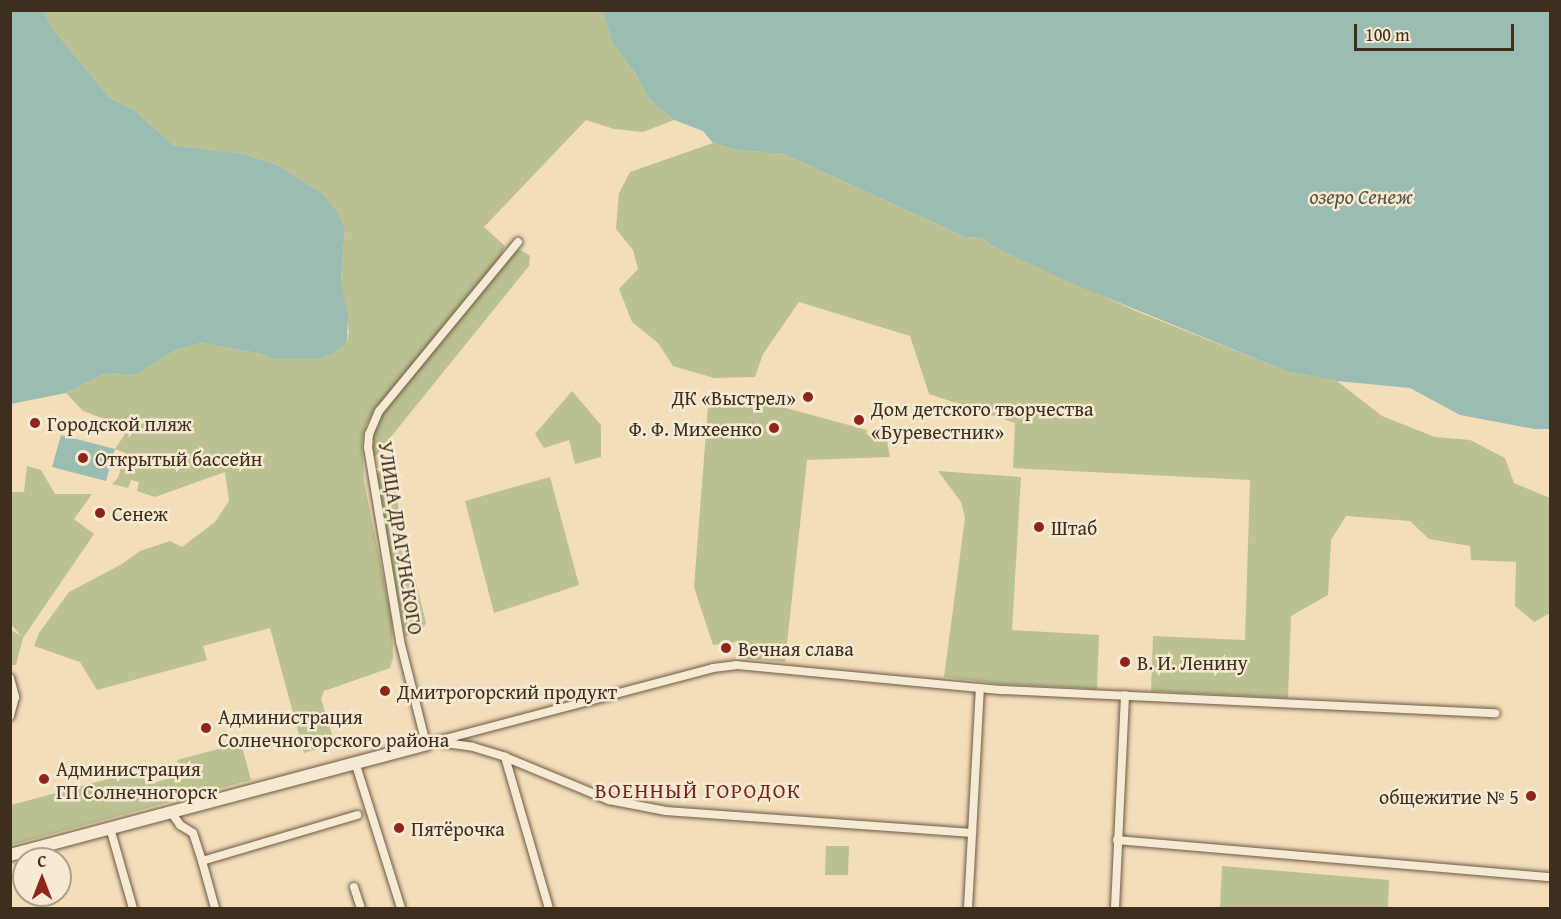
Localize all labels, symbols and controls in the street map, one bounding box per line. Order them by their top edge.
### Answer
scale bar [1357,12,1518,50]
text: 100 m [1365,21,1410,48]
water label: озеро Сенеж [1309,184,1413,210]
place label: ДК «Выстрел» [672,385,796,409]
marker: ДК «Выстрел» [801,390,815,404]
place label: Дом детского творчества «Буревестник» [871,396,1094,443]
place label: Городской пляж [47,411,192,435]
marker: Дом детского творчества «Буревестник» [852,413,866,427]
marker: Городской пляж [28,416,42,430]
place label: Ф. Ф. Михеенко [629,416,762,440]
marker: Ф. Ф. Михеенко [767,421,781,435]
street label: УЛИЦА ДРАГУНСКОГО [374,439,428,637]
place label: Открытый бассейн [95,446,262,470]
marker: Открытый бассейн [76,451,90,465]
place label: Сенеж [112,501,168,525]
marker: Сенеж [93,506,107,520]
place label: Штаб [1051,515,1097,539]
marker: Штаб [1032,520,1046,534]
place label: Вечная слава [738,636,854,660]
marker: Вечная слава [719,641,733,655]
place label: В. И. Ленину [1137,650,1248,674]
marker: В. И. Ленину [1118,655,1132,669]
place label: Дмитрогорский продукт [397,679,617,703]
marker: Дмитрогорский продукт [378,684,392,698]
place label: Администрация Солнечногорского района [218,704,449,751]
marker: Администрация Солнечногорского района [199,721,213,735]
place label: Администрация ГП Солнечногорск [56,756,217,803]
marker: Администрация ГП Солнечногорск [37,772,51,786]
district label: ВОЕННЫЙ ГОРОДОК [595,778,801,804]
place label: общежитие № 5 [1379,784,1519,808]
marker: общежитие № 5 [1524,789,1538,803]
place label: Пятёрочка [411,816,505,840]
marker: Пятёрочка [392,821,406,835]
north arrow [12,847,72,907]
text: С [37,849,47,873]

